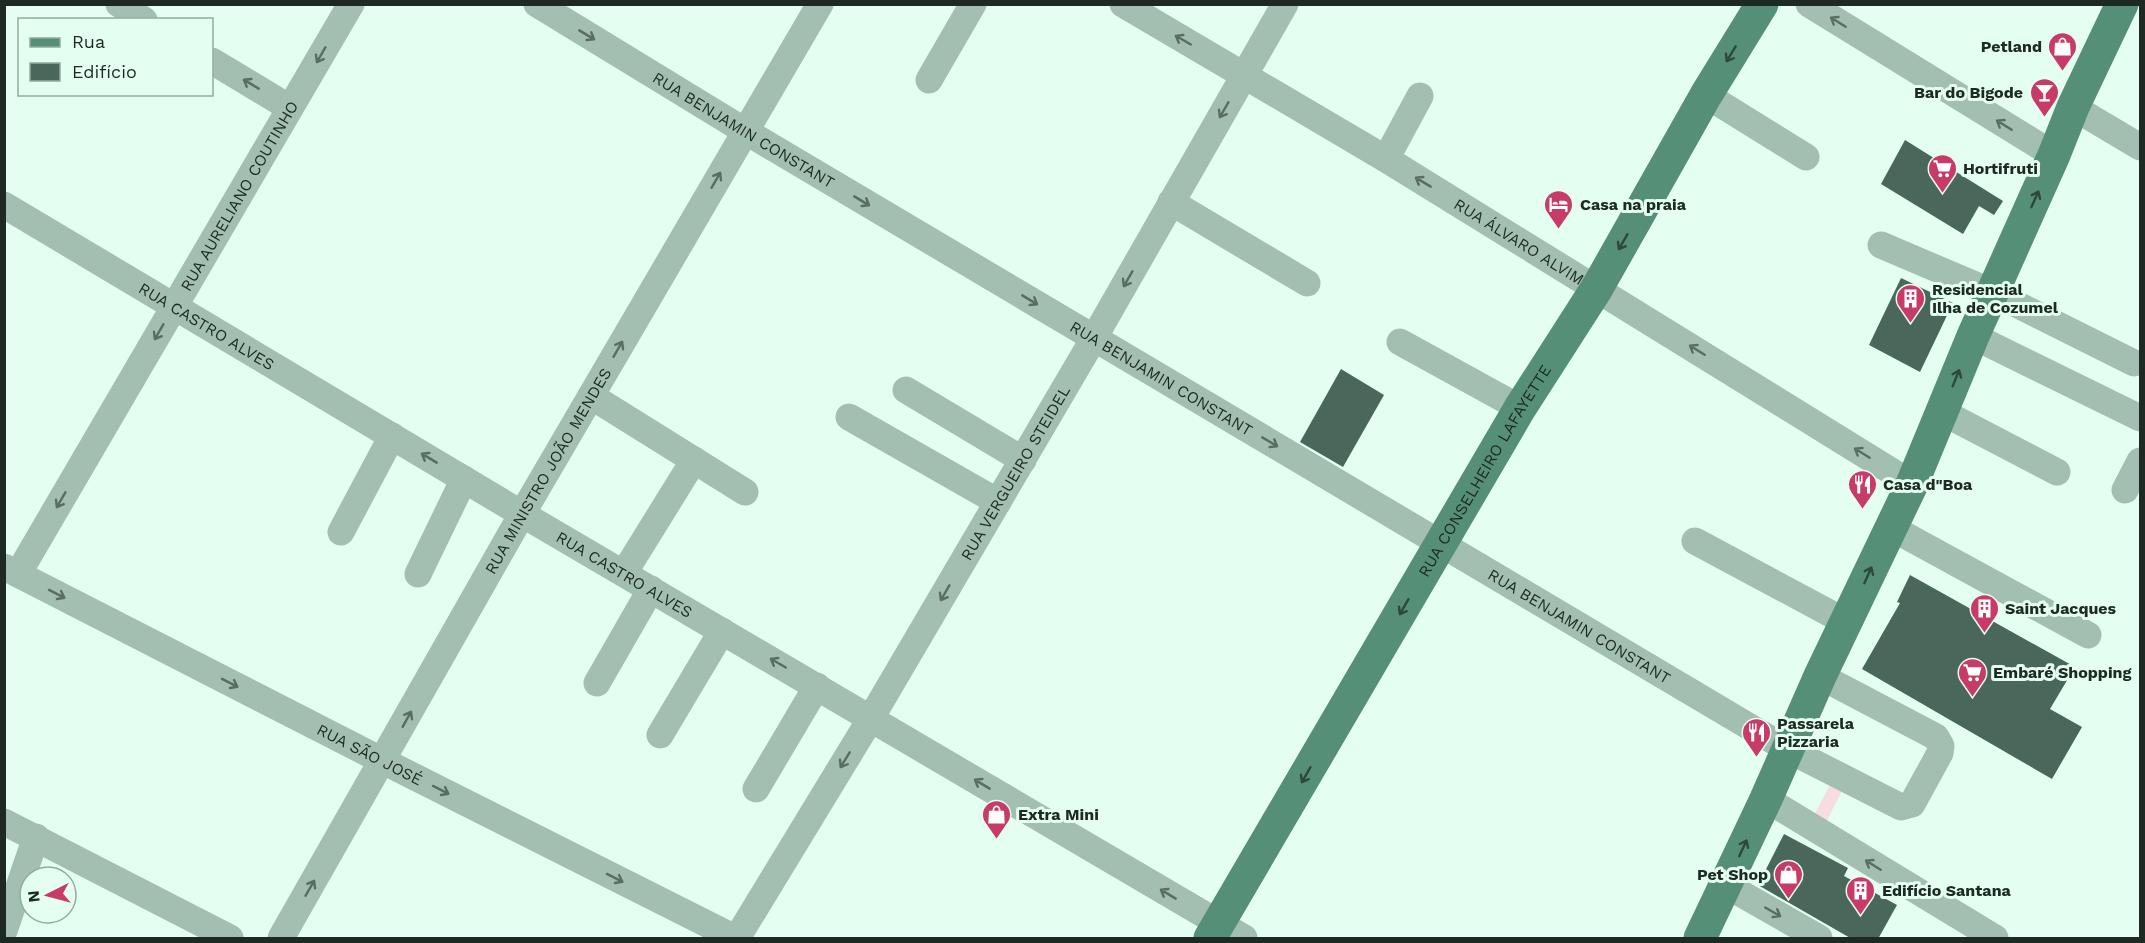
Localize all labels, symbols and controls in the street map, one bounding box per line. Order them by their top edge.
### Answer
one-way arrow [1830,16,1847,28]
legend [18,18,213,96]
one-way arrow [578,29,595,41]
shop icon: Petland [2047,30,2079,72]
text: Rua [72,31,105,52]
one-way arrow [1175,33,1192,45]
place label: Petland [1981,37,2042,56]
one-way arrow [1725,45,1737,62]
one-way arrow [315,46,327,63]
text: Edifício [72,61,137,82]
street label: RUA BENJAMIN CONSTANT [649,68,838,192]
bar icon: Bar do Bigode [2028,76,2060,118]
one-way arrow [243,78,260,90]
place label: Bar do Bigode [1914,83,2023,102]
street label: RUA AURELIANO COUTINHO [176,98,302,295]
one-way arrow [1218,101,1230,118]
one-way arrow [1996,118,2013,130]
supermarket icon: Hortifruti [1926,152,1958,194]
place label: Hortifruti [1963,159,2038,178]
one-way arrow [711,172,723,189]
one-way arrow [1415,175,1432,187]
hotel icon: Casa na praia [1543,188,1575,230]
one-way arrow [2030,191,2041,209]
street label: RUA ÁLVARO ALVIM [1451,194,1588,289]
one-way arrow [853,195,870,207]
place label: Casa na praia [1580,195,1687,214]
one-way arrow [1617,233,1629,250]
one-way arrow [1122,270,1134,287]
street label: RUA CASTRO ALVES [135,279,278,374]
place label: Residencial Ilha de Cozumel [1932,280,2059,317]
building icon: Residencial Ilha de Cozumel [1895,282,1927,324]
one-way arrow [1021,294,1038,306]
street label: RUA BENJAMIN CONSTANT [1067,317,1256,440]
one-way arrow [153,323,165,340]
one-way arrow [613,341,625,358]
one-way arrow [1689,343,1706,355]
street label: RUA CONSELHEIRO LAFAYETTE [1414,361,1555,580]
street label: RUA MINISTRO JOÃO MENDES [481,365,615,577]
one-way arrow [1951,369,1962,388]
street label: RUA VERGUEIRO STEIDEL [957,382,1074,564]
one-way arrow [1261,437,1278,449]
one-way arrow [1854,446,1871,458]
one-way arrow [421,452,438,464]
restaurant icon: Casa d"Boa [1846,468,1878,510]
place label: Casa d"Boa [1883,475,1973,494]
one-way arrow [54,491,66,508]
street label: RUA CASTRO ALVES [553,527,696,622]
street label: RUA BENJAMIN CONSTANT [1485,565,1674,688]
one-way arrow [1863,566,1874,584]
one-way arrow [939,583,950,601]
one-way arrow [47,588,65,600]
building icon: Saint Jacques [1968,592,2000,634]
one-way arrow [1398,598,1410,615]
place label: Saint Jacques [2005,599,2117,618]
supermarket icon: Embaré Shopping [1956,656,1988,698]
one-way arrow [770,657,787,669]
place label: Embaré Shopping [1993,663,2131,682]
one-way arrow [221,677,239,689]
one-way arrow [401,711,413,728]
place label: Passarela Pizzaria [1777,714,1855,751]
restaurant icon: Passarela Pizzaria [1740,716,1772,758]
street label: RUA SÃO JOSÉ [314,720,426,789]
one-way arrow [839,751,851,768]
one-way arrow [1299,766,1311,783]
one-way arrow [974,777,991,789]
one-way arrow [432,785,450,797]
shop icon: Extra Mini [981,798,1013,840]
place label: Extra Mini [1018,805,1099,824]
one-way arrow [1738,839,1750,857]
shop icon: Pet Shop [1773,858,1805,900]
one-way arrow [1865,858,1882,870]
north arrow [18,865,78,925]
place label: Pet Shop [1697,865,1768,884]
one-way arrow [606,873,624,884]
building icon: Edifício Santana [1845,874,1877,916]
one-way arrow [304,880,316,897]
place label: Edifício Santana [1882,881,2012,900]
one-way arrow [1160,887,1177,899]
text: N [24,890,44,903]
one-way arrow [1764,906,1781,918]

